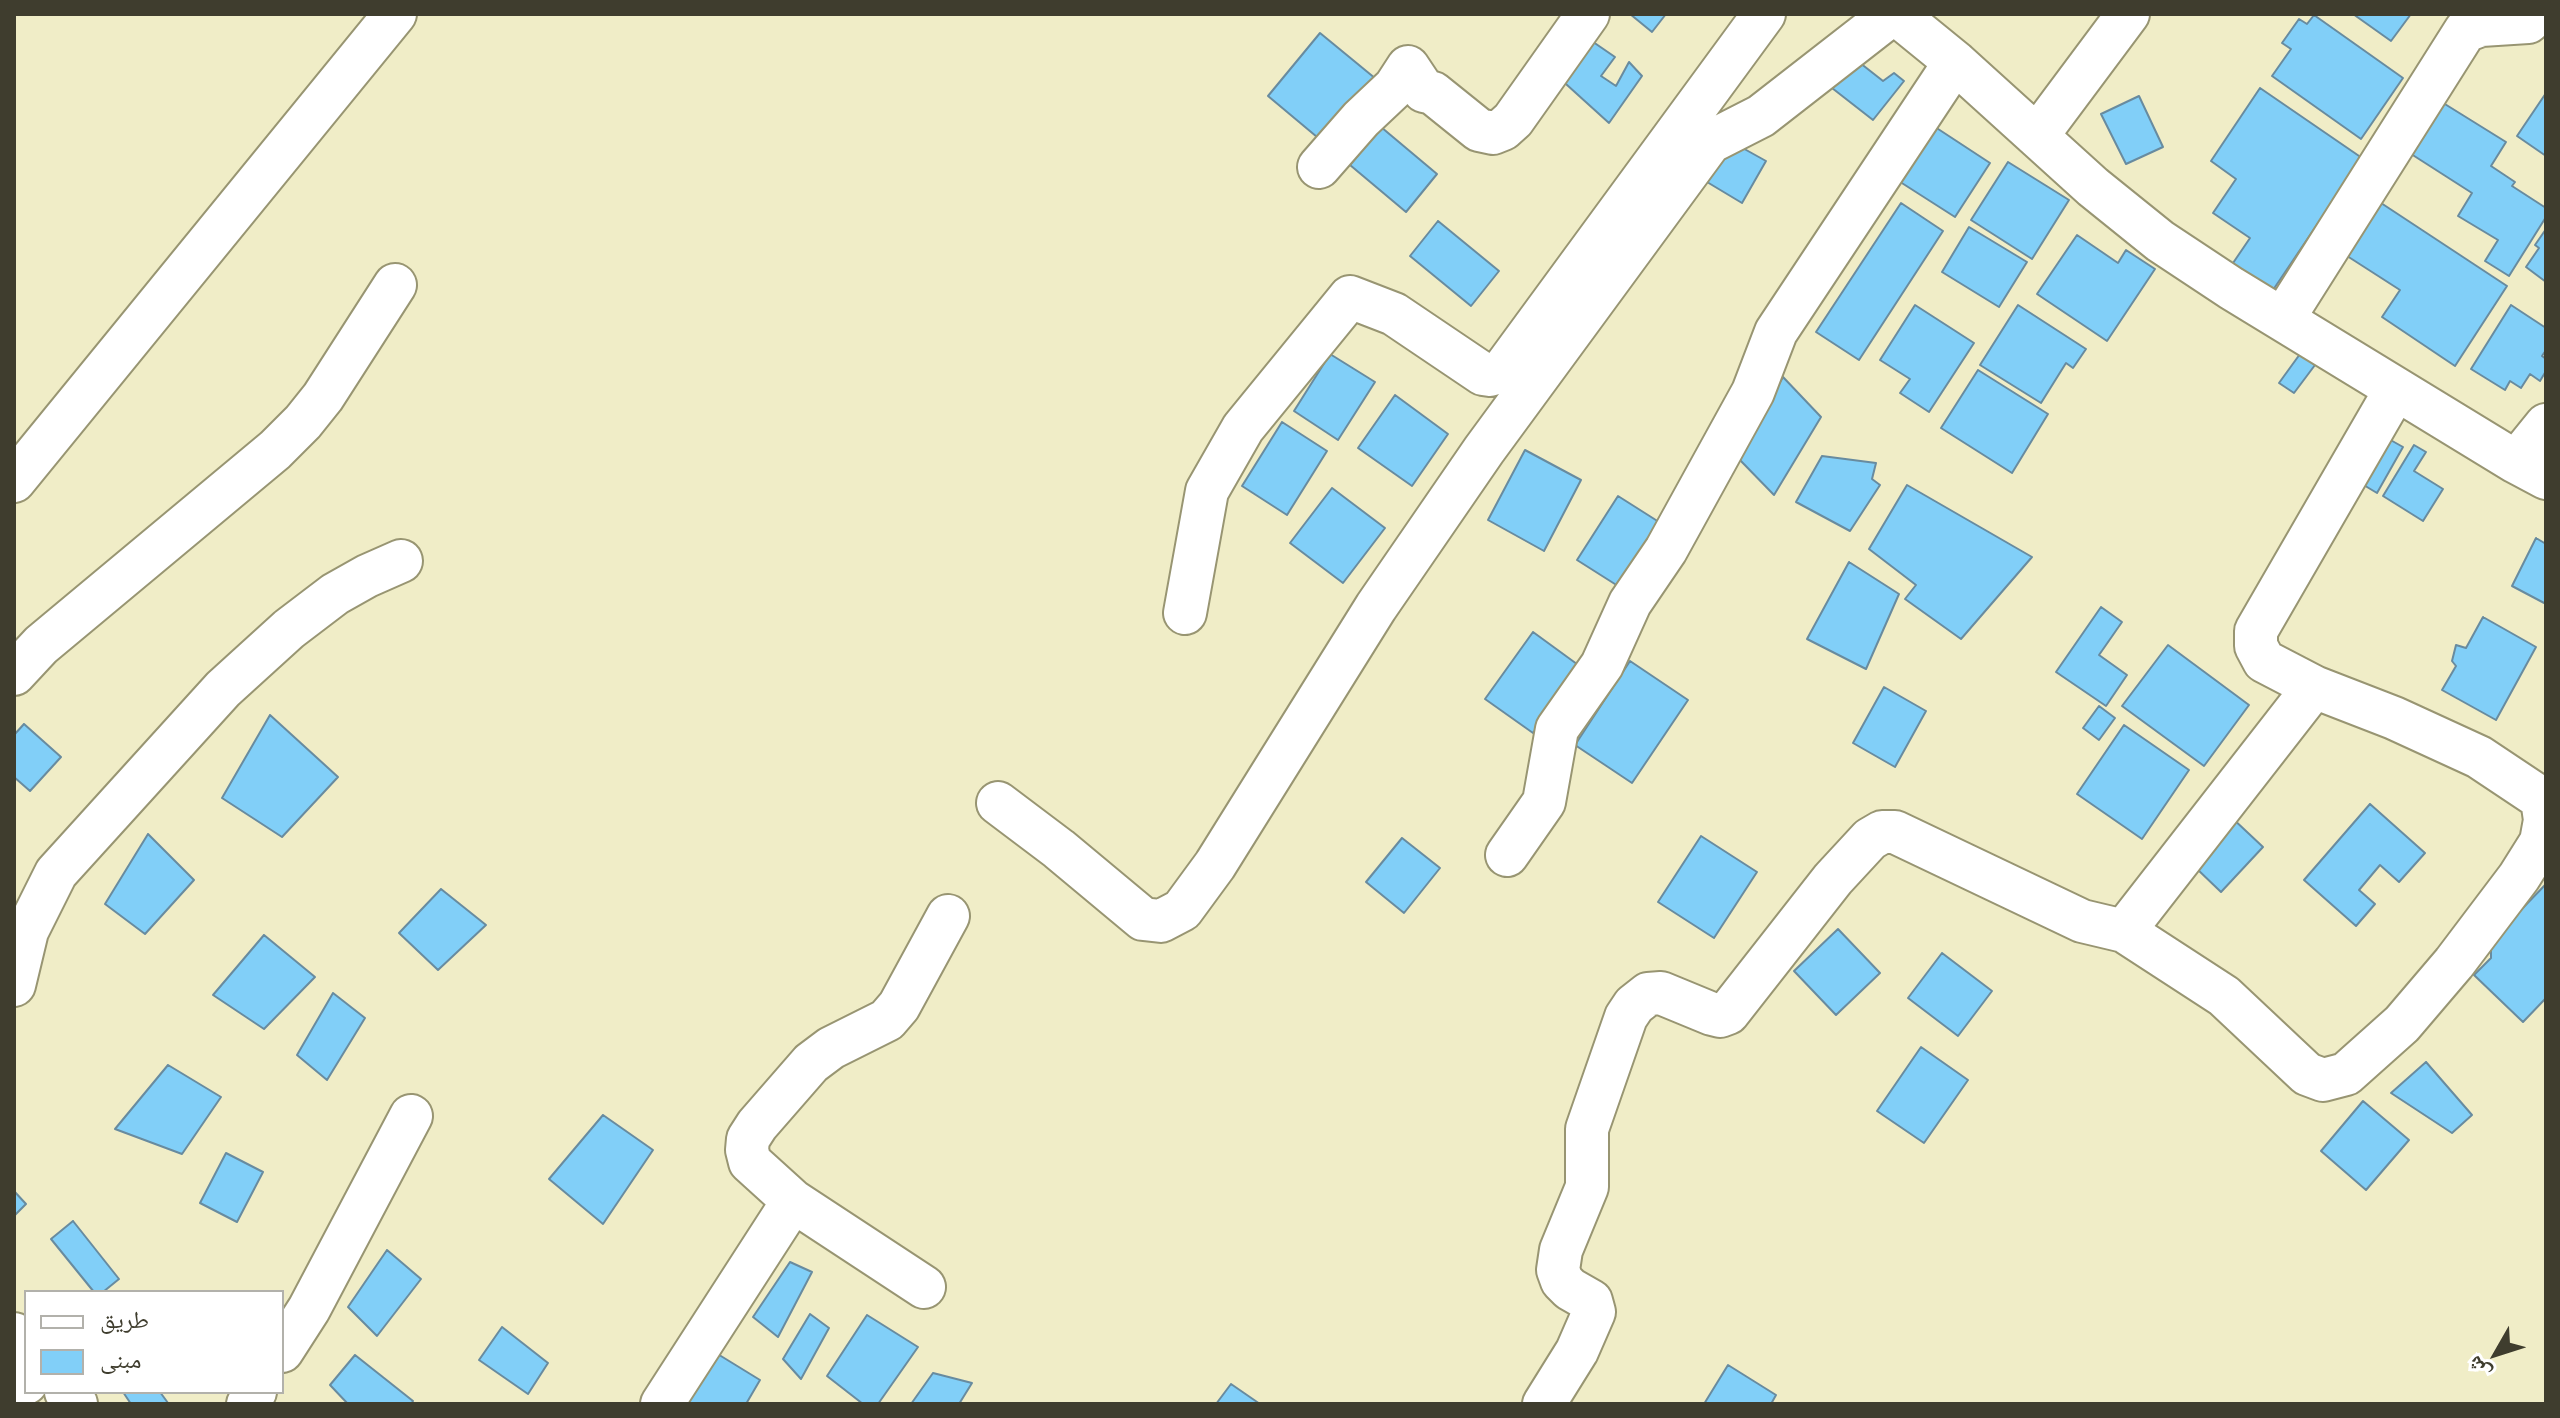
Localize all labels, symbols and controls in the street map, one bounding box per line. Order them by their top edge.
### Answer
legend [24,1290,284,1394]
text: طريق [100,1302,149,1335]
north arrow [2456,1314,2536,1394]
text: مبنى [100,1342,141,1375]
text: ش [2458,1351,2496,1388]

